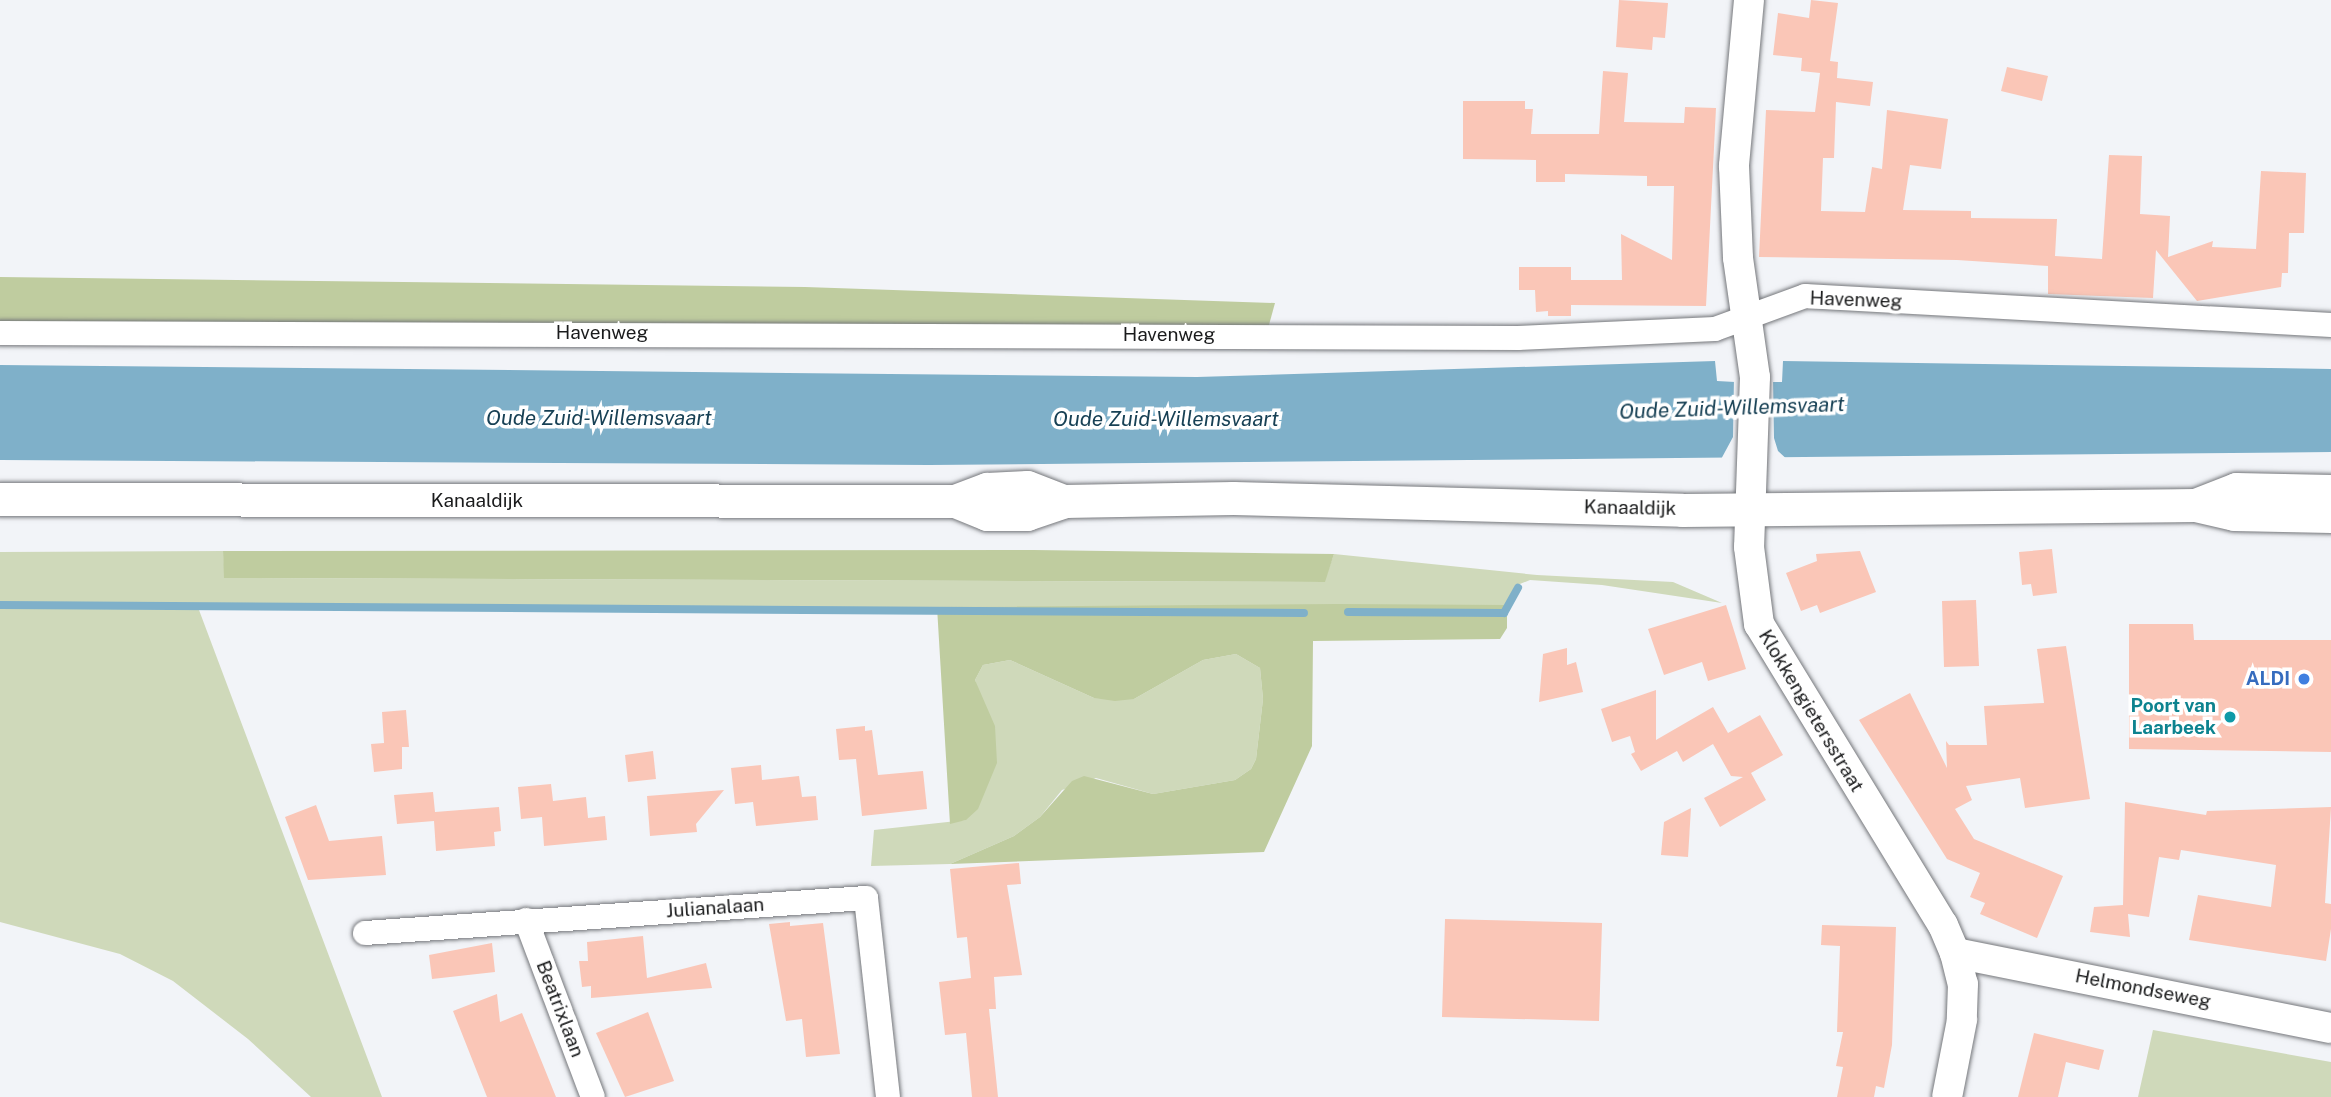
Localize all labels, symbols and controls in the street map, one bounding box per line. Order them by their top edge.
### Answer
street label: Havenweg [1809,287,1903,313]
street label: Havenweg [556,322,648,344]
street label: Havenweg [1123,324,1215,346]
water label: Oude Zuid-Willemsvaart [1619,391,1845,425]
water label: Oude Zuid-Willemsvaart [486,405,712,431]
water label: Oude Zuid-Willemsvaart [1053,406,1279,432]
street label: Kanaaldijk [431,490,523,512]
street label: Kanaaldijk [1584,496,1676,520]
street label: Klokkengietersstraat [1754,626,1868,796]
place label: ALDI [2246,668,2290,690]
marker: ALDI [2296,671,2312,687]
place label: Poort van Laarbeek [2131,695,2216,739]
marker: Poort van Laarbeek [2222,709,2238,725]
street label: Julianalaan [665,893,765,923]
street label: Beatrixlaan [531,958,589,1060]
street label: Helmondseweg [2073,965,2213,1013]

